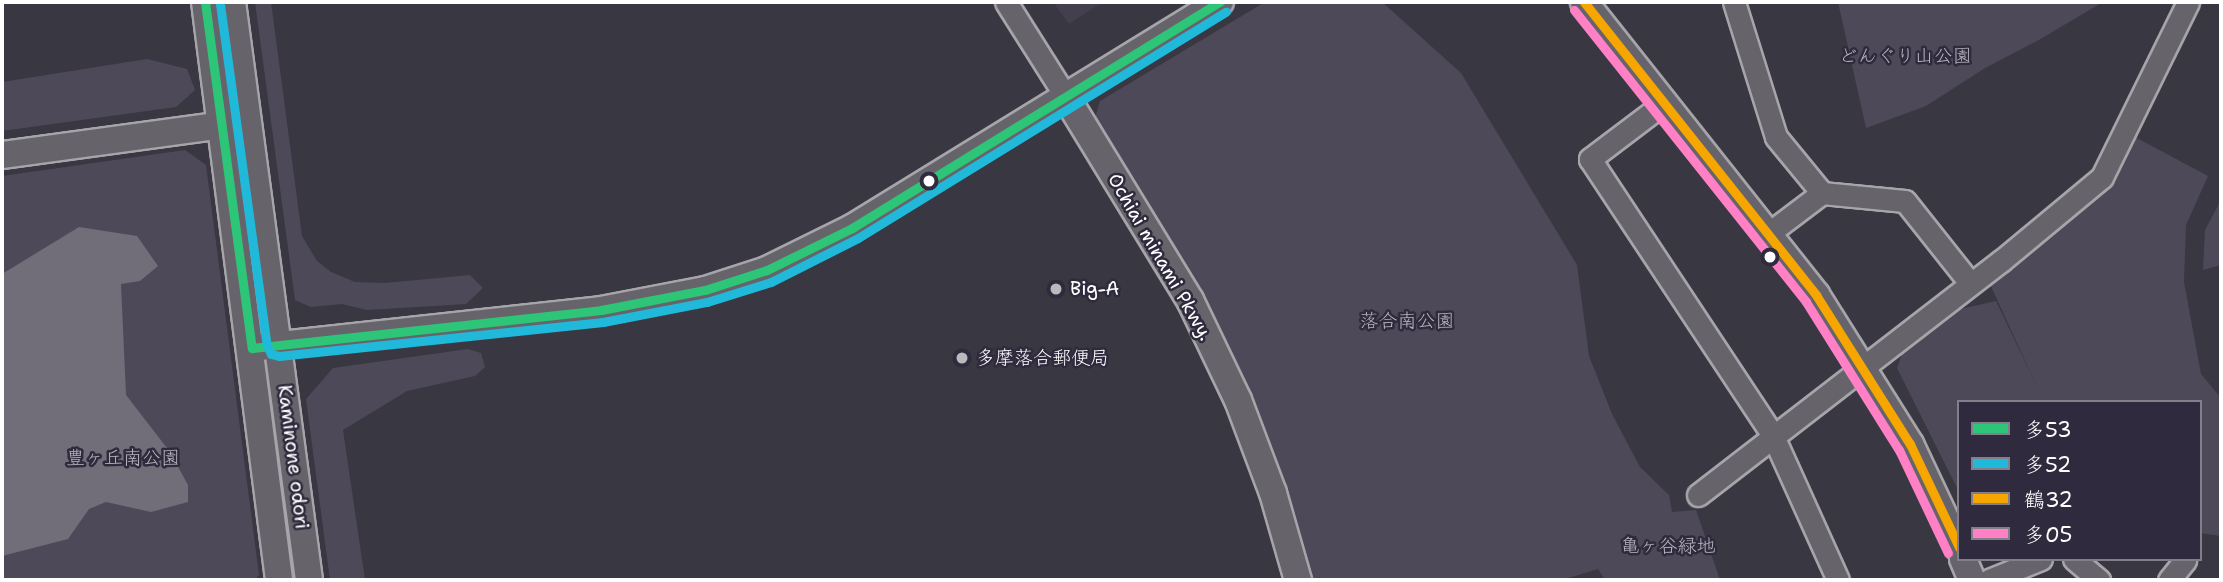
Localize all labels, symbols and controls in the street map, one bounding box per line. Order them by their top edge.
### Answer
park label: どんぐり山公園 [1839,45,1971,67]
street label: Ochiai minami Pkwy. [1103,169,1217,345]
unlabelled marker [922,174,936,188]
unlabelled marker [1763,250,1777,264]
place label: Big-A [1070,278,1119,300]
marker: Big-A [1048,281,1064,297]
park label: 落合南公園 [1360,310,1454,332]
place label: 多摩落合郵便局 [976,347,1109,369]
marker: 多摩落合郵便局 [954,350,970,366]
street label: Kaminone odori [273,384,313,530]
legend [1957,400,2202,561]
text: 多53 [2024,416,2072,444]
park label: 豊ヶ丘南公園 [66,447,180,469]
text: 多52 [2024,451,2071,479]
text: 鶴32 [2024,486,2073,514]
text: 多05 [2024,521,2072,549]
park label: 亀ヶ谷緑地 [1621,535,1715,557]

